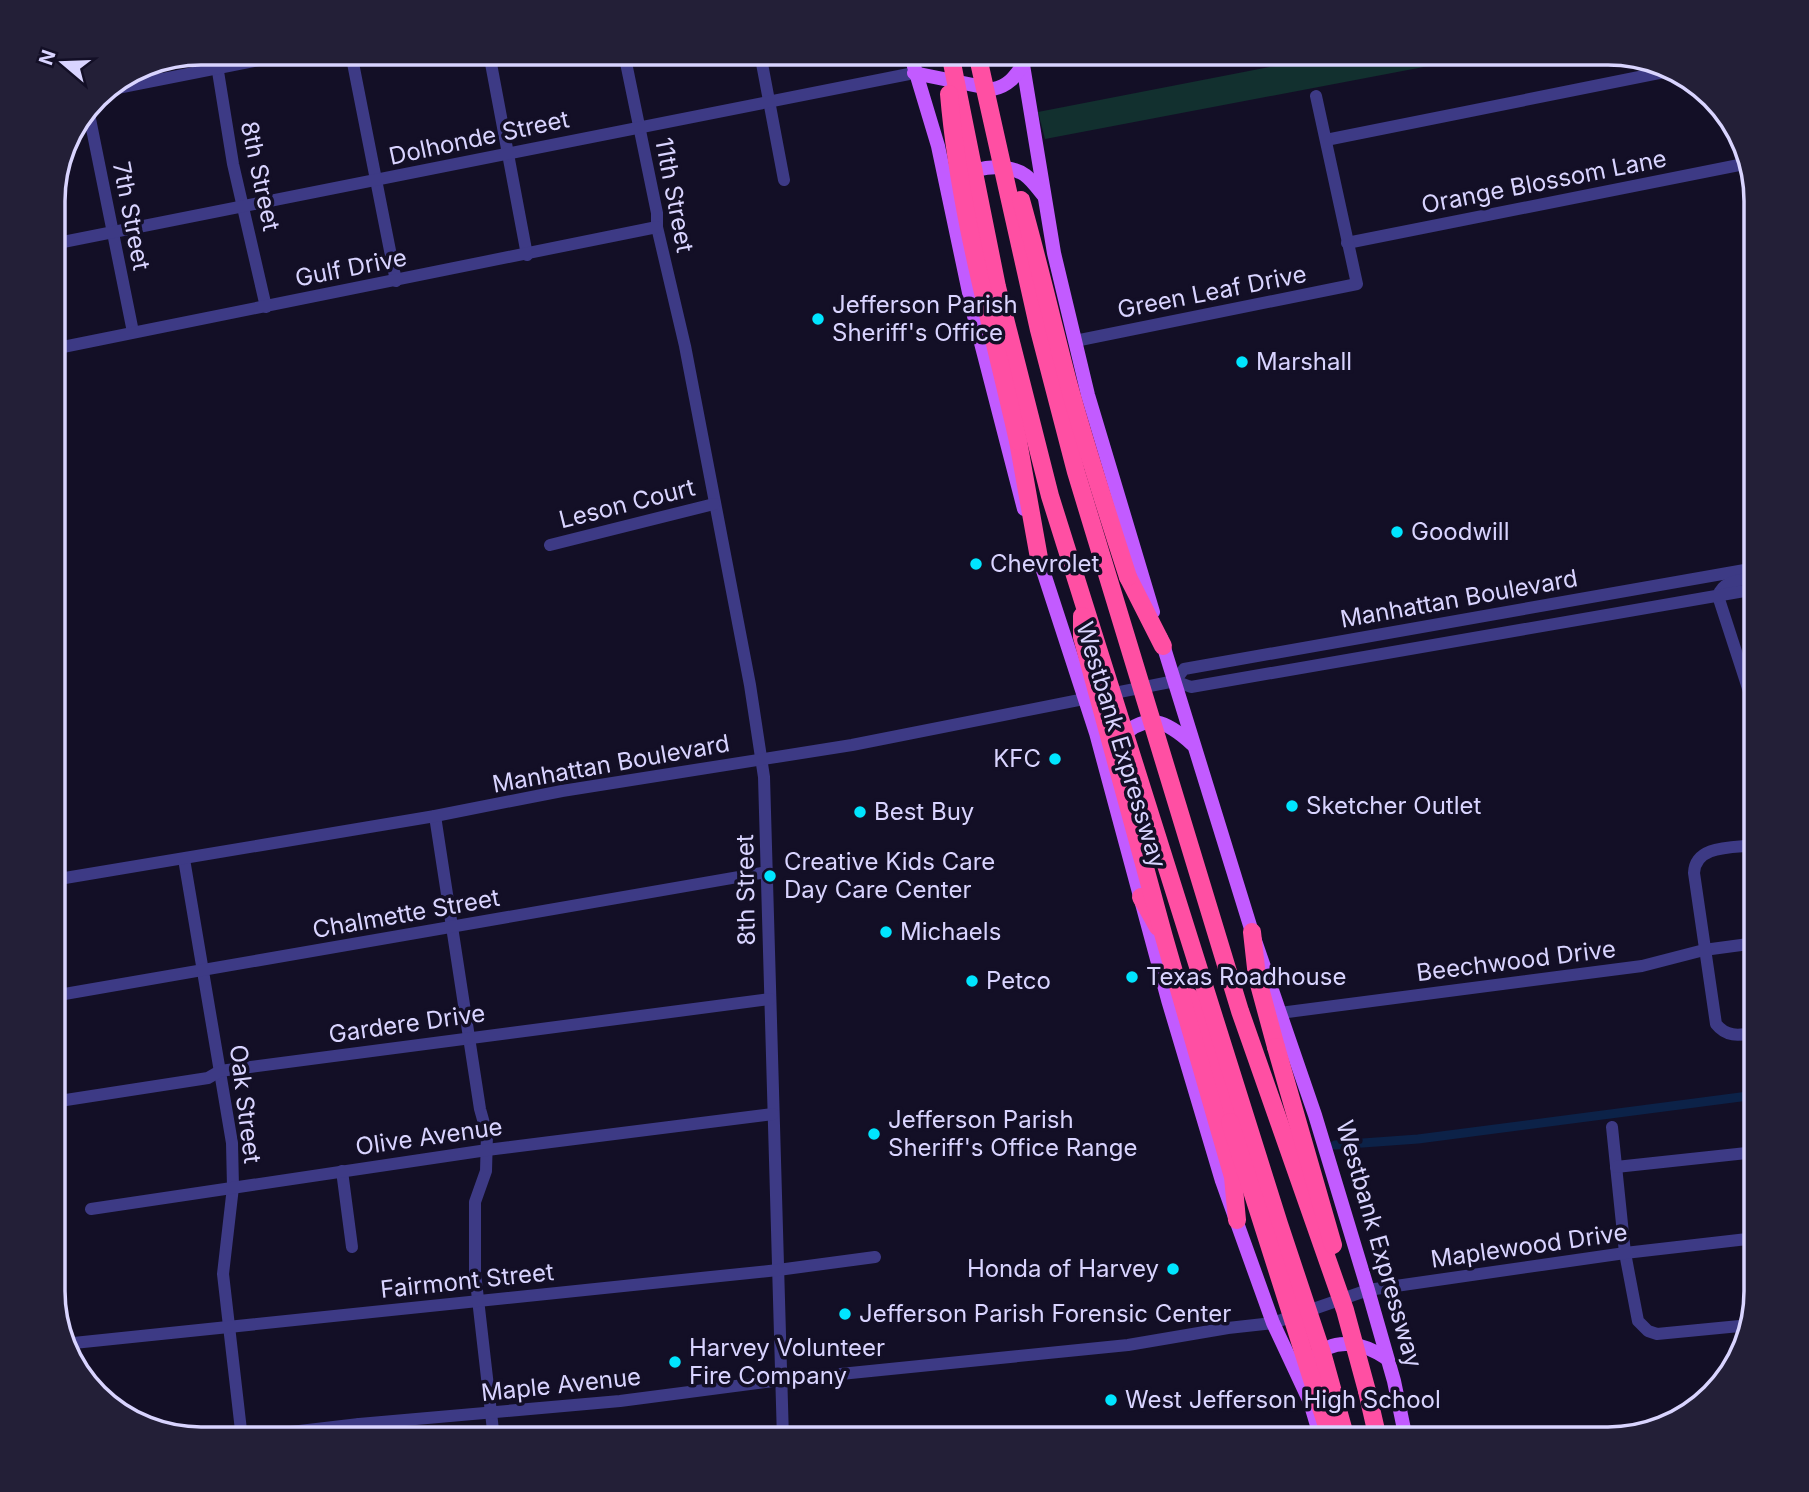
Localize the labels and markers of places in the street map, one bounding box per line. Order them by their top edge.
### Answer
place label: Jefferson Parish Sheriff's Office [832,290,1018,347]
marker: Jefferson Parish Sheriff's Office [810,311,826,327]
place label: Marshall [1256,347,1352,376]
marker: Marshall [1234,354,1250,370]
place label: Goodwill [1411,517,1509,546]
marker: Goodwill [1389,524,1405,540]
place label: Chevrolet [990,549,1100,578]
marker: Chevrolet [968,556,984,572]
place label: KFC [993,744,1041,773]
marker: KFC [1047,751,1063,767]
place label: Sketcher Outlet [1306,791,1482,820]
place label: Best Buy [874,797,974,826]
marker: Sketcher Outlet [1284,798,1300,814]
marker: Best Buy [852,804,868,820]
place label: Creative Kids Care Day Care Center [784,847,995,904]
marker: Creative Kids Care Day Care Center [762,868,778,884]
place label: Michaels [900,917,1001,946]
marker: Michaels [878,924,894,940]
place label: Texas Roadhouse [1146,962,1346,991]
place label: Petco [986,966,1051,995]
marker: Texas Roadhouse [1124,969,1140,985]
marker: Petco [964,973,980,989]
place label: Jefferson Parish Sheriff's Office Range [888,1105,1137,1162]
marker: Jefferson Parish Sheriff's Office Range [866,1126,882,1142]
place label: Honda of Harvey [967,1254,1159,1283]
marker: Honda of Harvey [1165,1261,1181,1277]
place label: Jefferson Parish Forensic Center [859,1299,1231,1328]
marker: Jefferson Parish Forensic Center [837,1306,853,1322]
place label: Harvey Volunteer Fire Company [689,1333,885,1390]
marker: Harvey Volunteer Fire Company [667,1354,683,1370]
place label: West Jefferson High School [1125,1385,1441,1414]
marker: West Jefferson High School [1103,1392,1119,1408]

